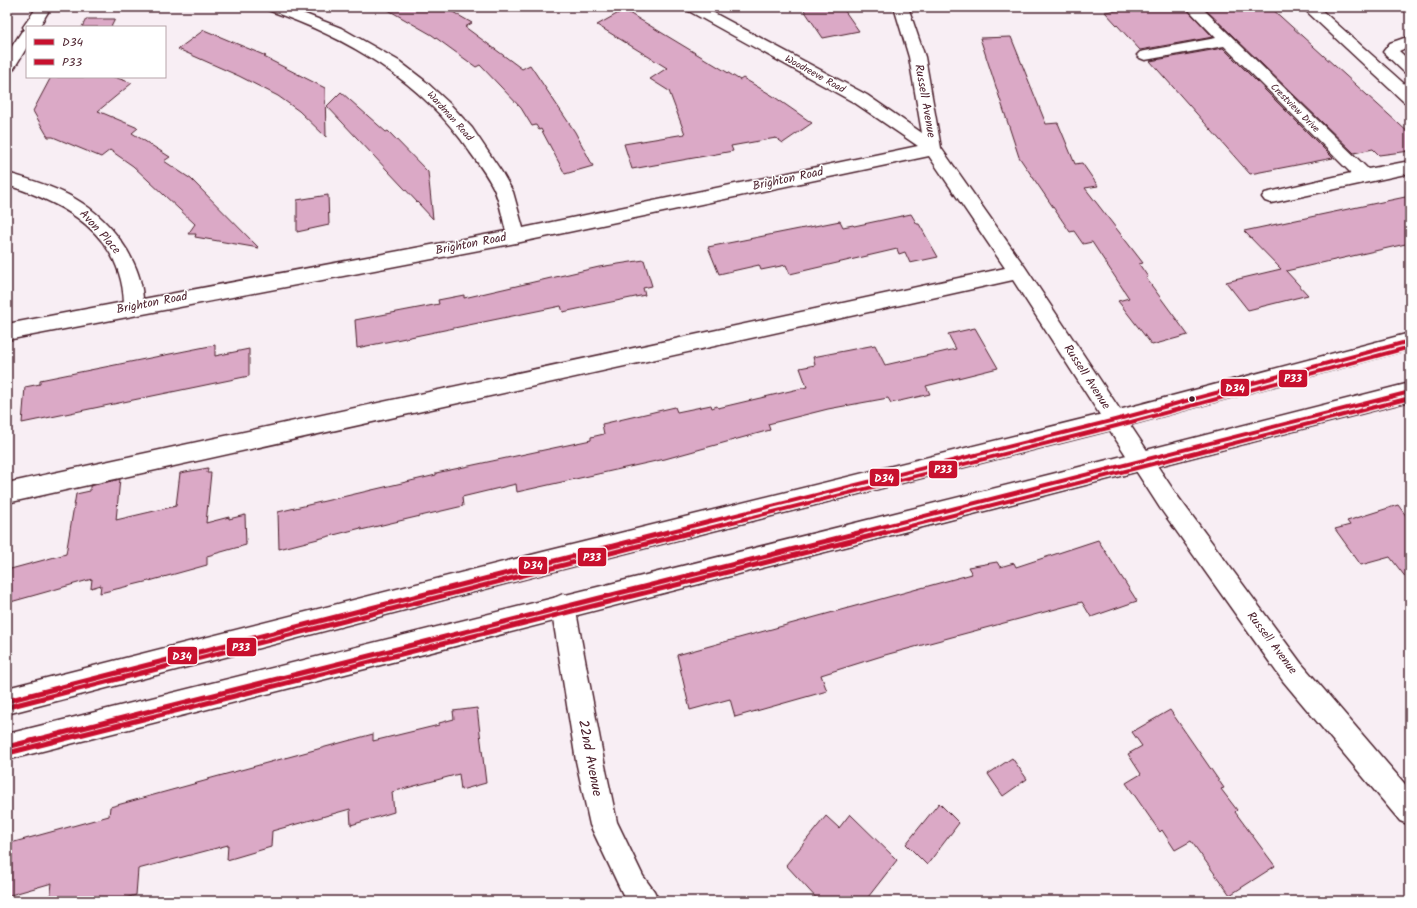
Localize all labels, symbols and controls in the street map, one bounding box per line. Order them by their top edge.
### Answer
legend [26,26,166,78]
text: D34 [62,33,84,52]
street label: Woodreeve Road [782,51,849,98]
text: P33 [62,53,82,72]
street label: Russell Avenue [909,63,941,140]
street label: Crestview Drive [1266,79,1324,137]
street label: Wardman Road [423,87,478,145]
street label: Brighton Road [751,162,826,196]
street label: Avon Place [75,205,126,259]
street label: Brighton Road [434,228,509,260]
street label: Brighton Road [115,287,190,319]
street label: Russell Avenue [1059,341,1116,414]
line badge: P33 [1278,369,1308,388]
text: P33 [1284,370,1302,388]
line badge: D34 [1220,378,1250,397]
text: D34 [1225,380,1245,398]
unlabelled marker [1187,394,1197,404]
line badge: P33 [928,460,958,479]
text: P33 [934,461,952,479]
line badge: D34 [869,468,900,487]
text: D34 [874,470,894,488]
line badge: P33 [577,547,607,567]
text: P33 [583,549,601,567]
line badge: D34 [518,556,548,575]
text: D34 [523,557,543,575]
street label: Russell Avenue [1242,608,1302,679]
line badge: P33 [226,637,257,657]
text: P33 [232,639,250,657]
line badge: D34 [167,646,198,665]
text: D34 [172,648,192,666]
street label: 22nd Avenue [572,718,608,799]

